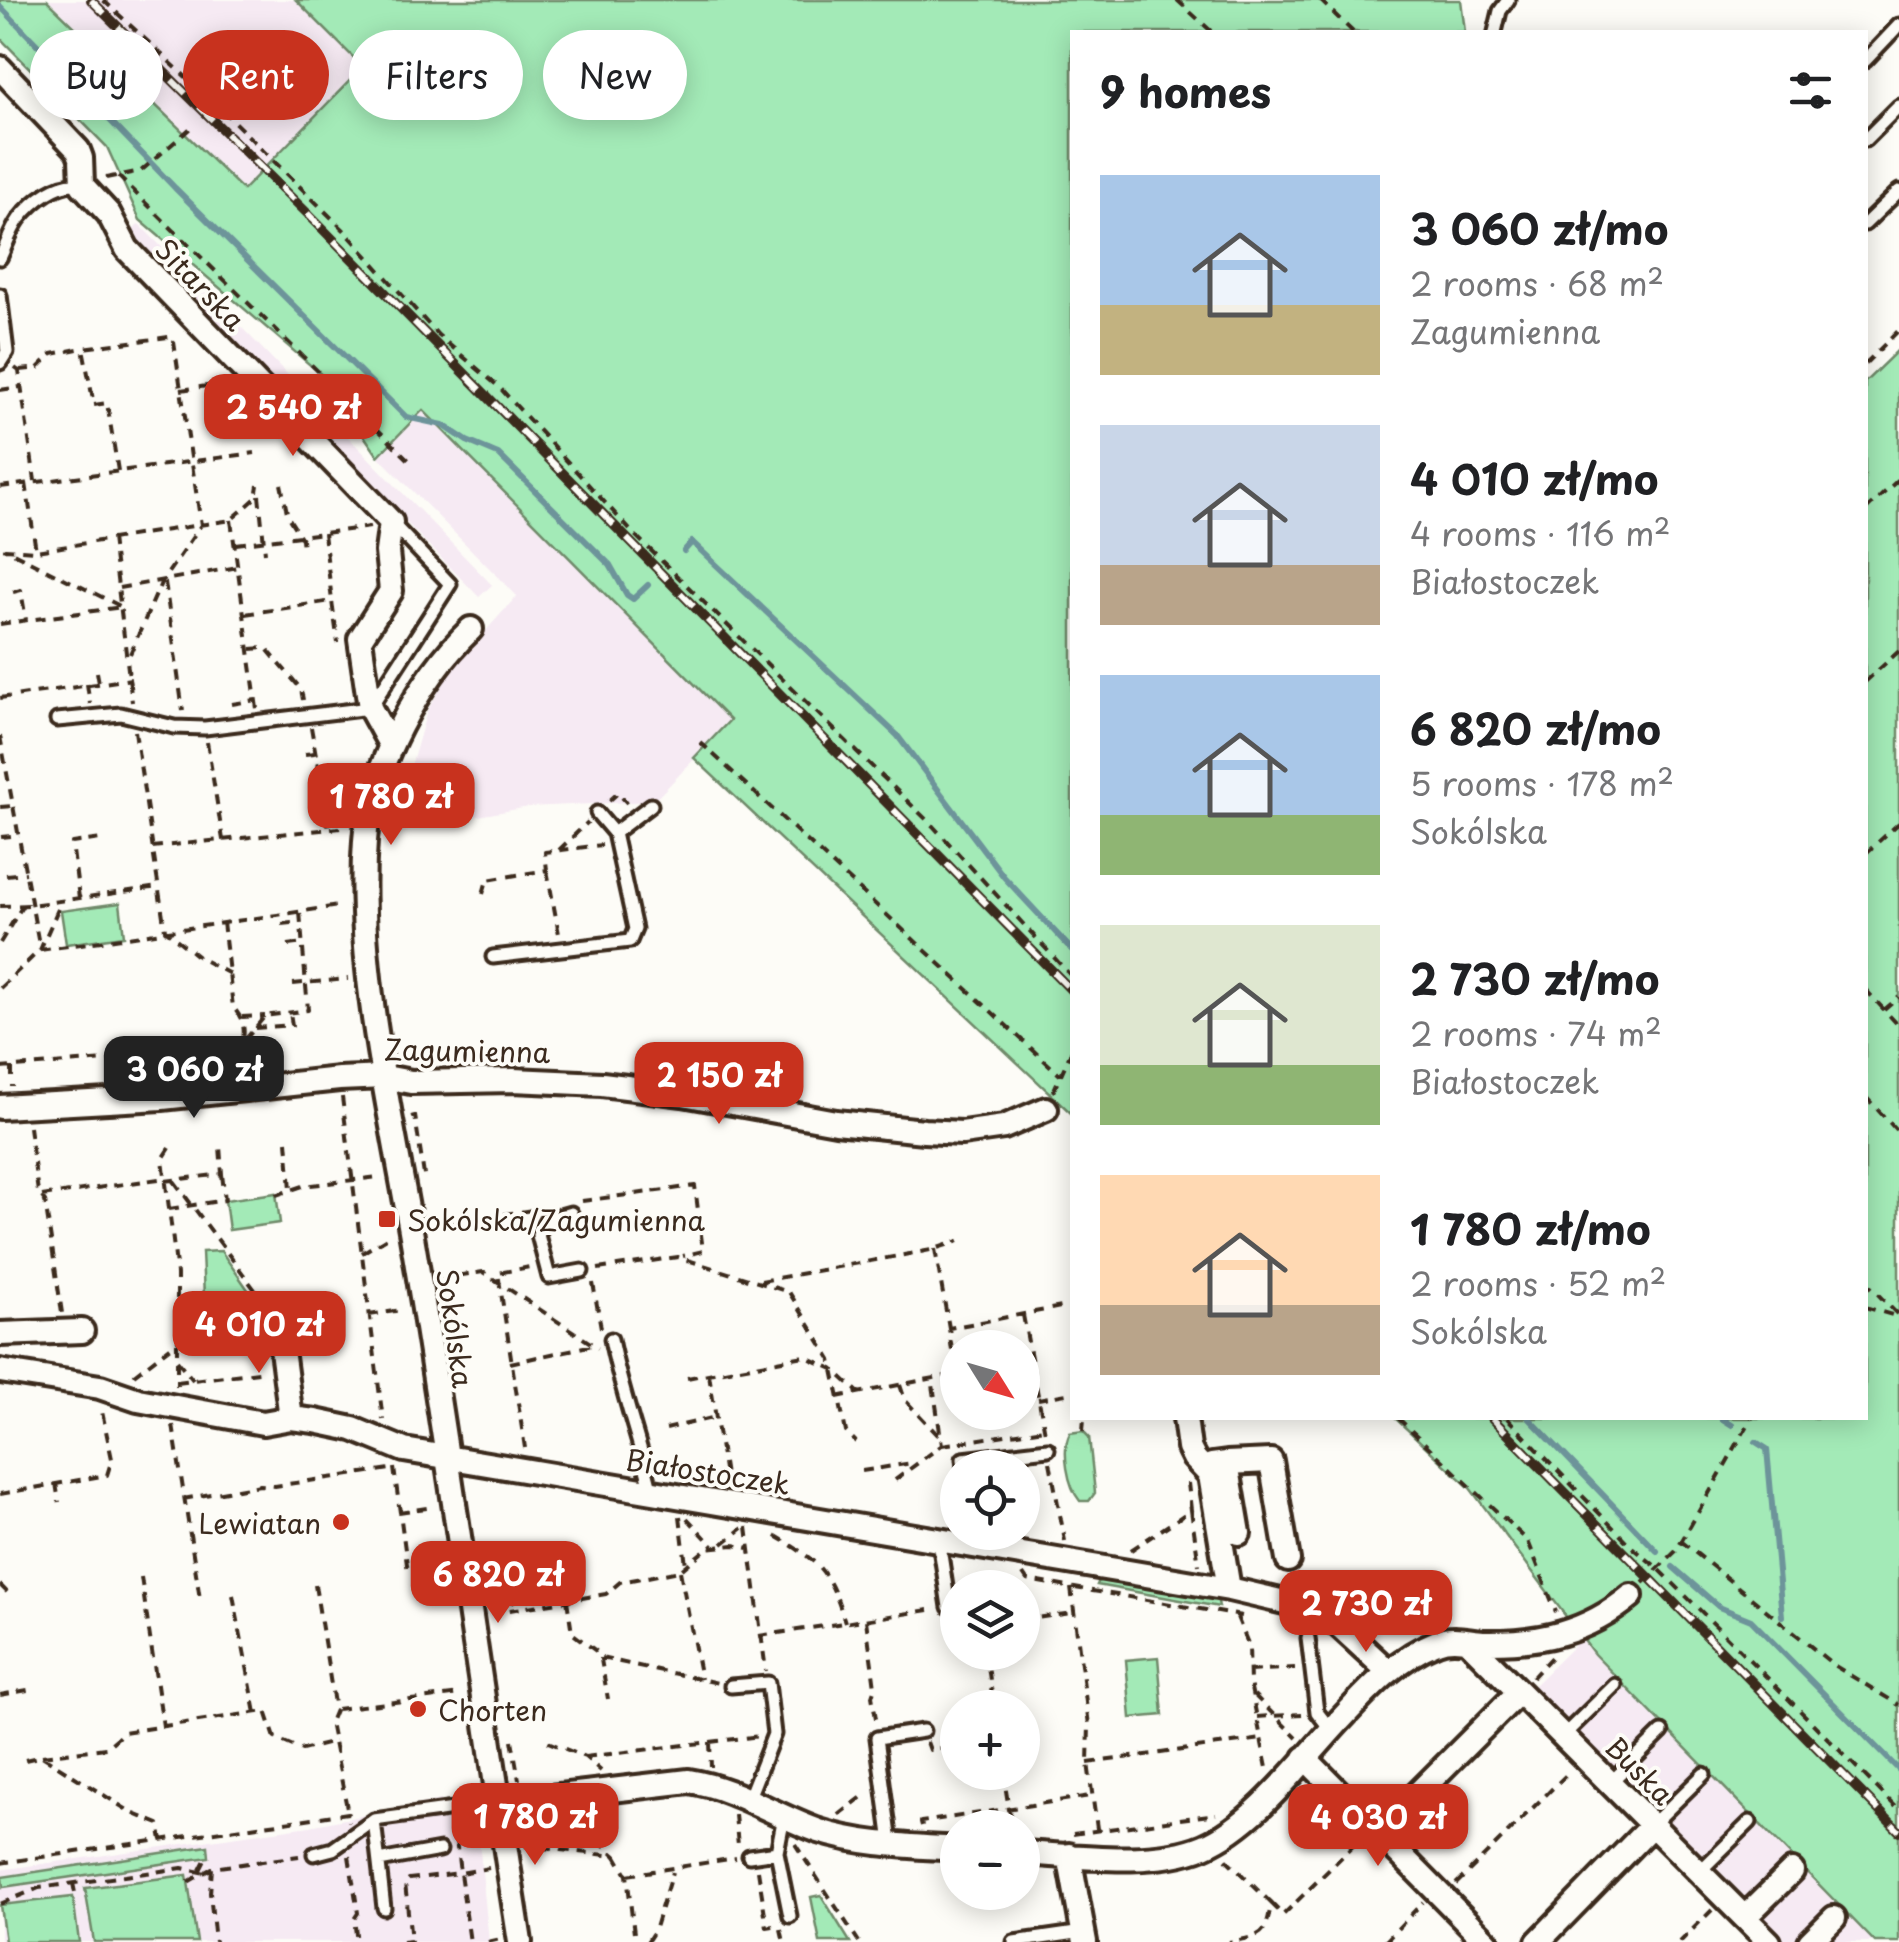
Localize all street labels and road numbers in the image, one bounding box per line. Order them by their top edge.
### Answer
street label: Sitarska [146,228,256,340]
street label: Zagumienna [383,1027,551,1073]
street label: Sokólska [426,1266,486,1391]
street label: Białostoczek [623,1437,793,1505]
street label: Buska [1596,1726,1685,1815]

